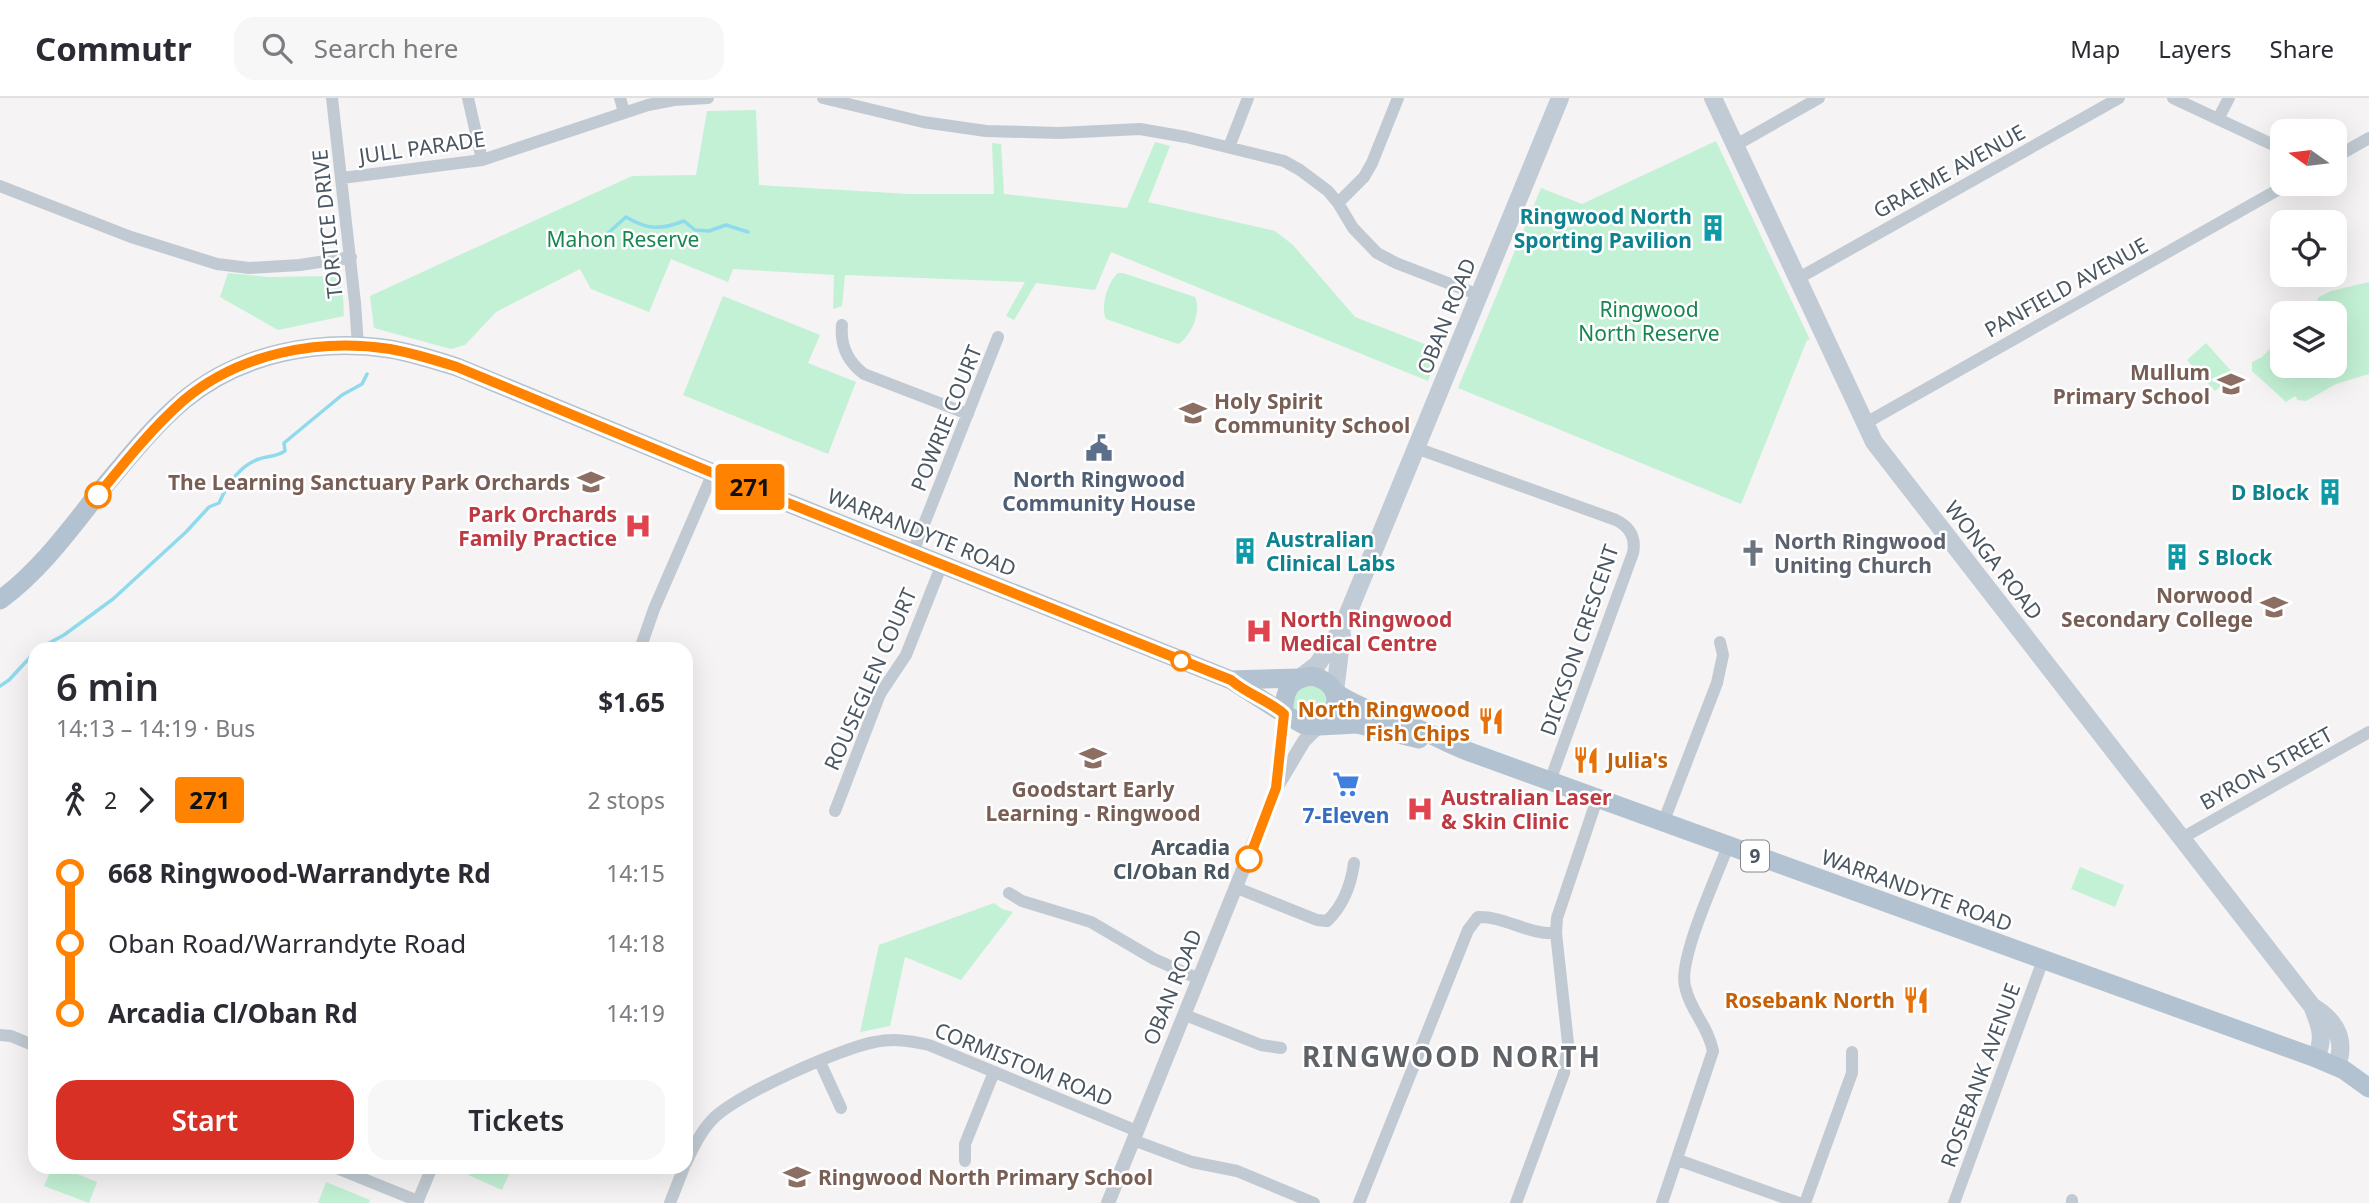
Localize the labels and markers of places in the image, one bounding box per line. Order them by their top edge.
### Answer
place label: Ringwood North Sporting Pavilion [1514,202,1692,254]
building icon: Ringwood North Sporting Pavilion [1698,213,1728,243]
place label: Mullum Primary School [2053,358,2210,410]
school or university icon: Mullum Primary School [2216,369,2246,399]
place label: Holy Spirit Community School [1214,387,1410,439]
school or university icon: Holy Spirit Community School [1178,398,1208,428]
public building icon: North Ringwood Community House [1084,433,1114,463]
place label: North Ringwood Community House [1002,465,1196,517]
school or university icon: The Learning Sanctuary Park Orchards [576,467,606,497]
place label: The Learning Sanctuary Park Orchards [168,468,570,496]
building icon: D Block [2315,477,2345,507]
place label: D Block [2231,478,2310,506]
unlabelled marker [85,482,111,508]
place label: Park Orchards Family Practice [458,500,617,552]
hospital icon: Park Orchards Family Practice [623,511,653,541]
place label: Australian Clinical Labs [1266,525,1395,577]
place label: North Ringwood Uniting Church [1774,527,1946,579]
building icon: Australian Clinical Labs [1230,536,1260,566]
church icon: North Ringwood Uniting Church [1738,538,1768,568]
building icon: S Block [2162,542,2192,572]
place label: S Block [2198,543,2273,571]
place label: Norwood Secondary College [2061,581,2253,633]
school or university icon: Norwood Secondary College [2259,592,2289,622]
place label: North Ringwood Medical Centre [1280,605,1452,657]
hospital icon: North Ringwood Medical Centre [1244,616,1274,646]
unlabelled marker [1171,651,1191,671]
place label: North Ringwood Fish Chips [1298,695,1470,747]
restaurant icon: North Ringwood Fish Chips [1476,706,1506,736]
school or university icon: Goodstart Early Learning - Ringwood [1078,743,1108,773]
restaurant icon: Julia's [1571,745,1601,775]
place label: Julia's [1605,746,1668,774]
supermarket icon: 7-Eleven [1331,769,1361,799]
place label: Goodstart Early Learning - Ringwood [985,775,1201,827]
place label: Australian Laser & Skin Clinic [1441,783,1612,835]
hospital icon: Australian Laser & Skin Clinic [1405,794,1435,824]
place label: 7-Eleven [1302,801,1390,829]
place label: Arcadia Cl/Oban Rd [1113,833,1230,885]
marker: Arcadia Cl/Oban Rd [1236,846,1262,872]
restaurant icon: Rosebank North [1901,985,1931,1015]
place label: Rosebank North [1725,986,1895,1014]
school or university icon: Ringwood North Primary School [782,1162,812,1192]
place label: Ringwood North Primary School [818,1163,1153,1191]

